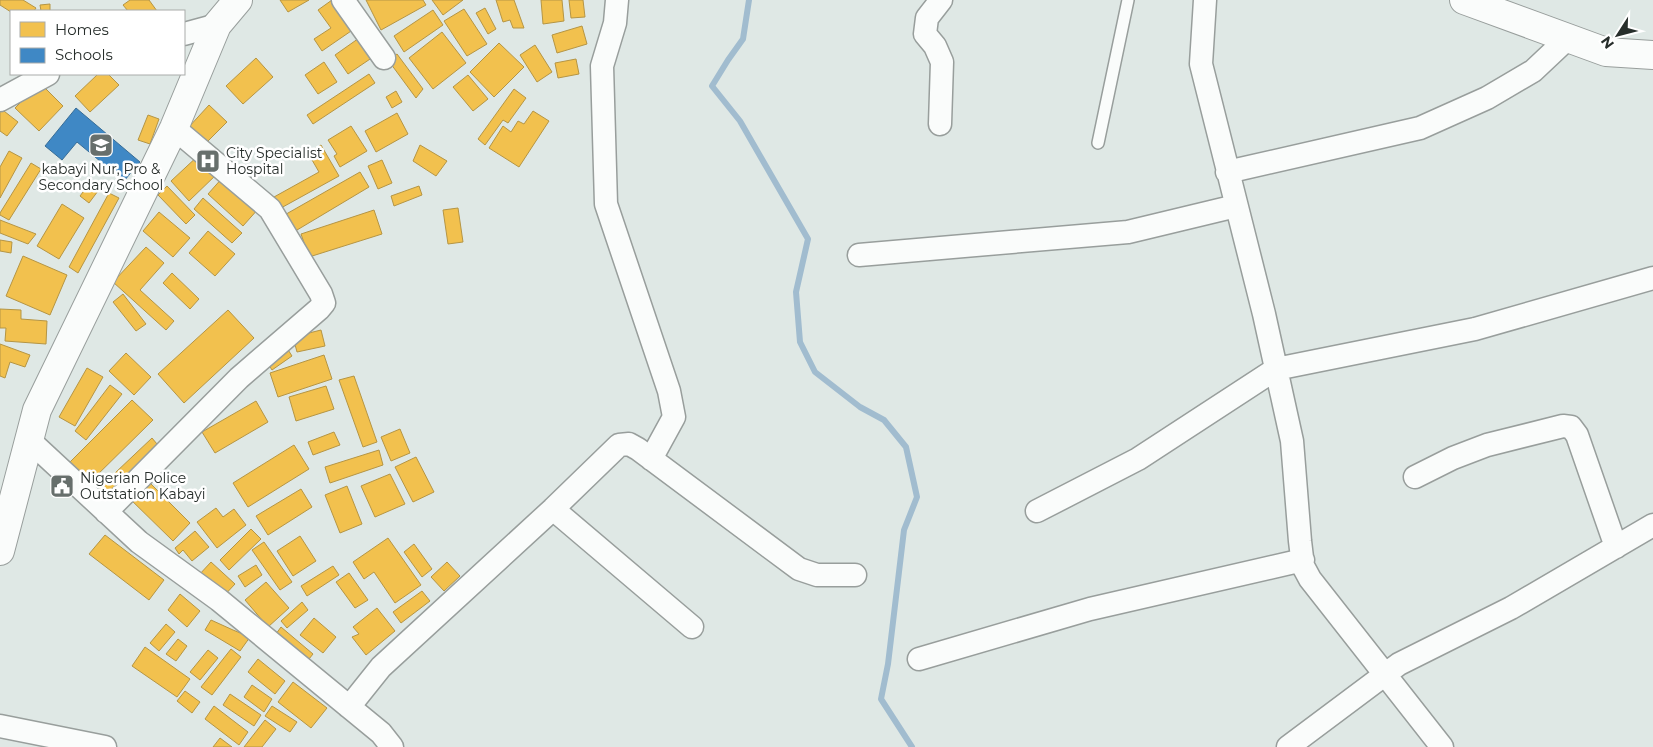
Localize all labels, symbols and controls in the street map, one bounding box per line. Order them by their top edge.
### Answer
legend [10,10,185,75]
north arrow [1593,10,1643,60]
text: Homes [55,20,109,39]
text: N [1597,33,1618,53]
text: Schools [55,45,113,64]
school or university icon: kabayi Nur, Pro & Secondary School [88,132,114,158]
place label: City Specialist Hospital [226,144,323,178]
hospital icon: City Specialist Hospital [195,148,221,174]
place label: kabayi Nur, Pro & Secondary School [39,160,163,194]
place label: Nigerian Police Outstation Kabayi [80,469,206,503]
public building icon: Nigerian Police Outstation Kabayi [49,473,75,499]

